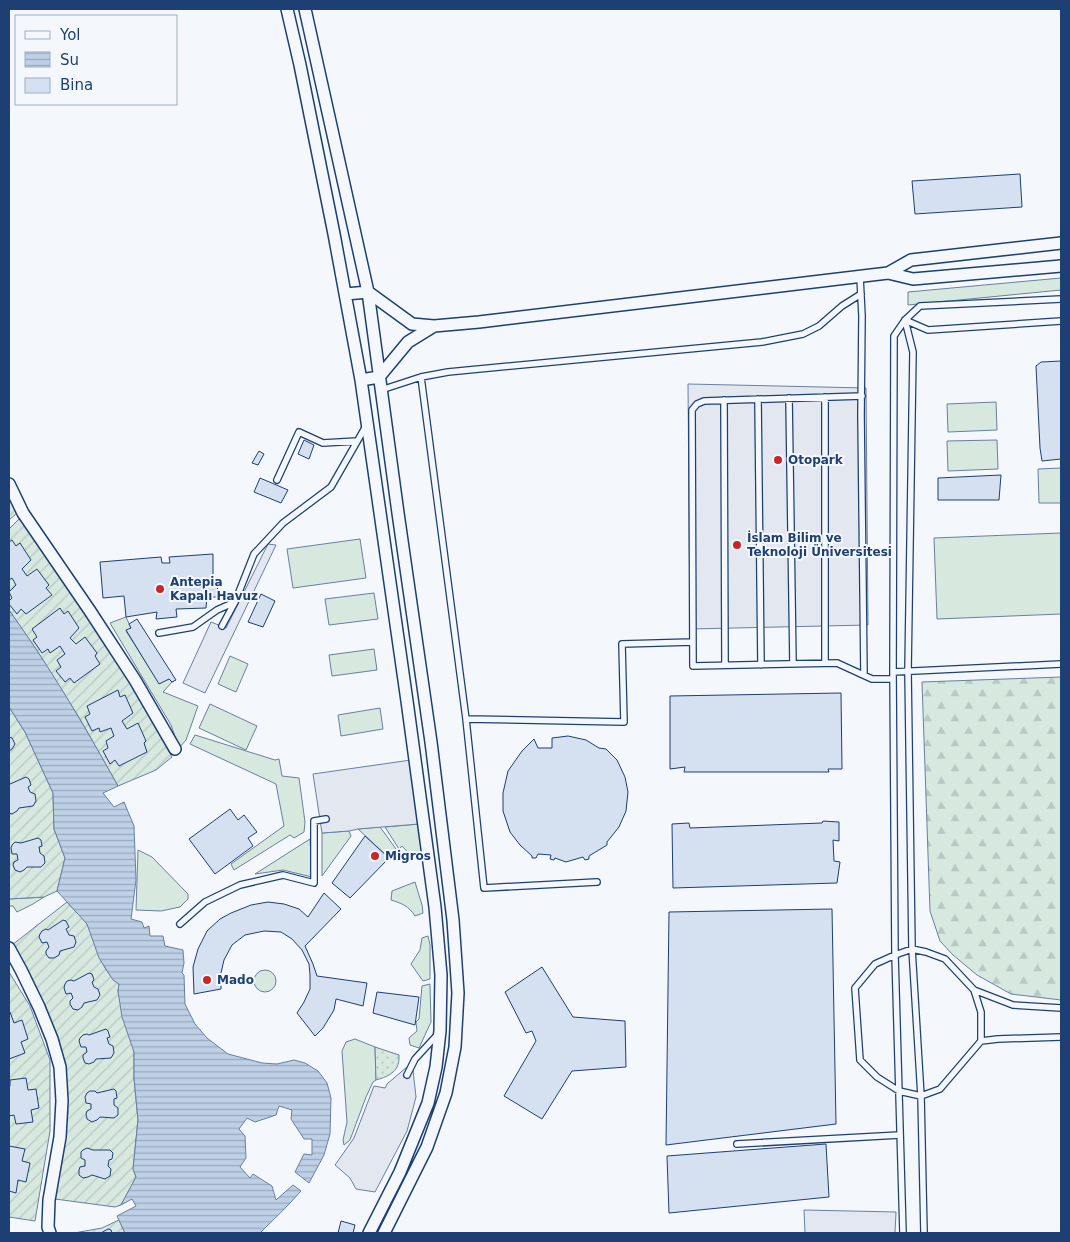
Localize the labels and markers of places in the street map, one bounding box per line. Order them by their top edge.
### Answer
place label: Otopark [788,453,844,467]
marker: Otopark [772,454,784,466]
place label: İslam Bilim ve Teknoloji Üniversitesi [747,530,892,559]
marker: İslam Bilim ve Teknoloji Üniversitesi [731,539,743,551]
place label: Antepia Kapalı Havuz [170,575,258,603]
marker: Antepia Kapalı Havuz [154,583,166,595]
place label: Migros [385,849,431,863]
marker: Migros [369,850,381,862]
place label: Mado [217,973,254,987]
marker: Mado [201,974,213,986]

